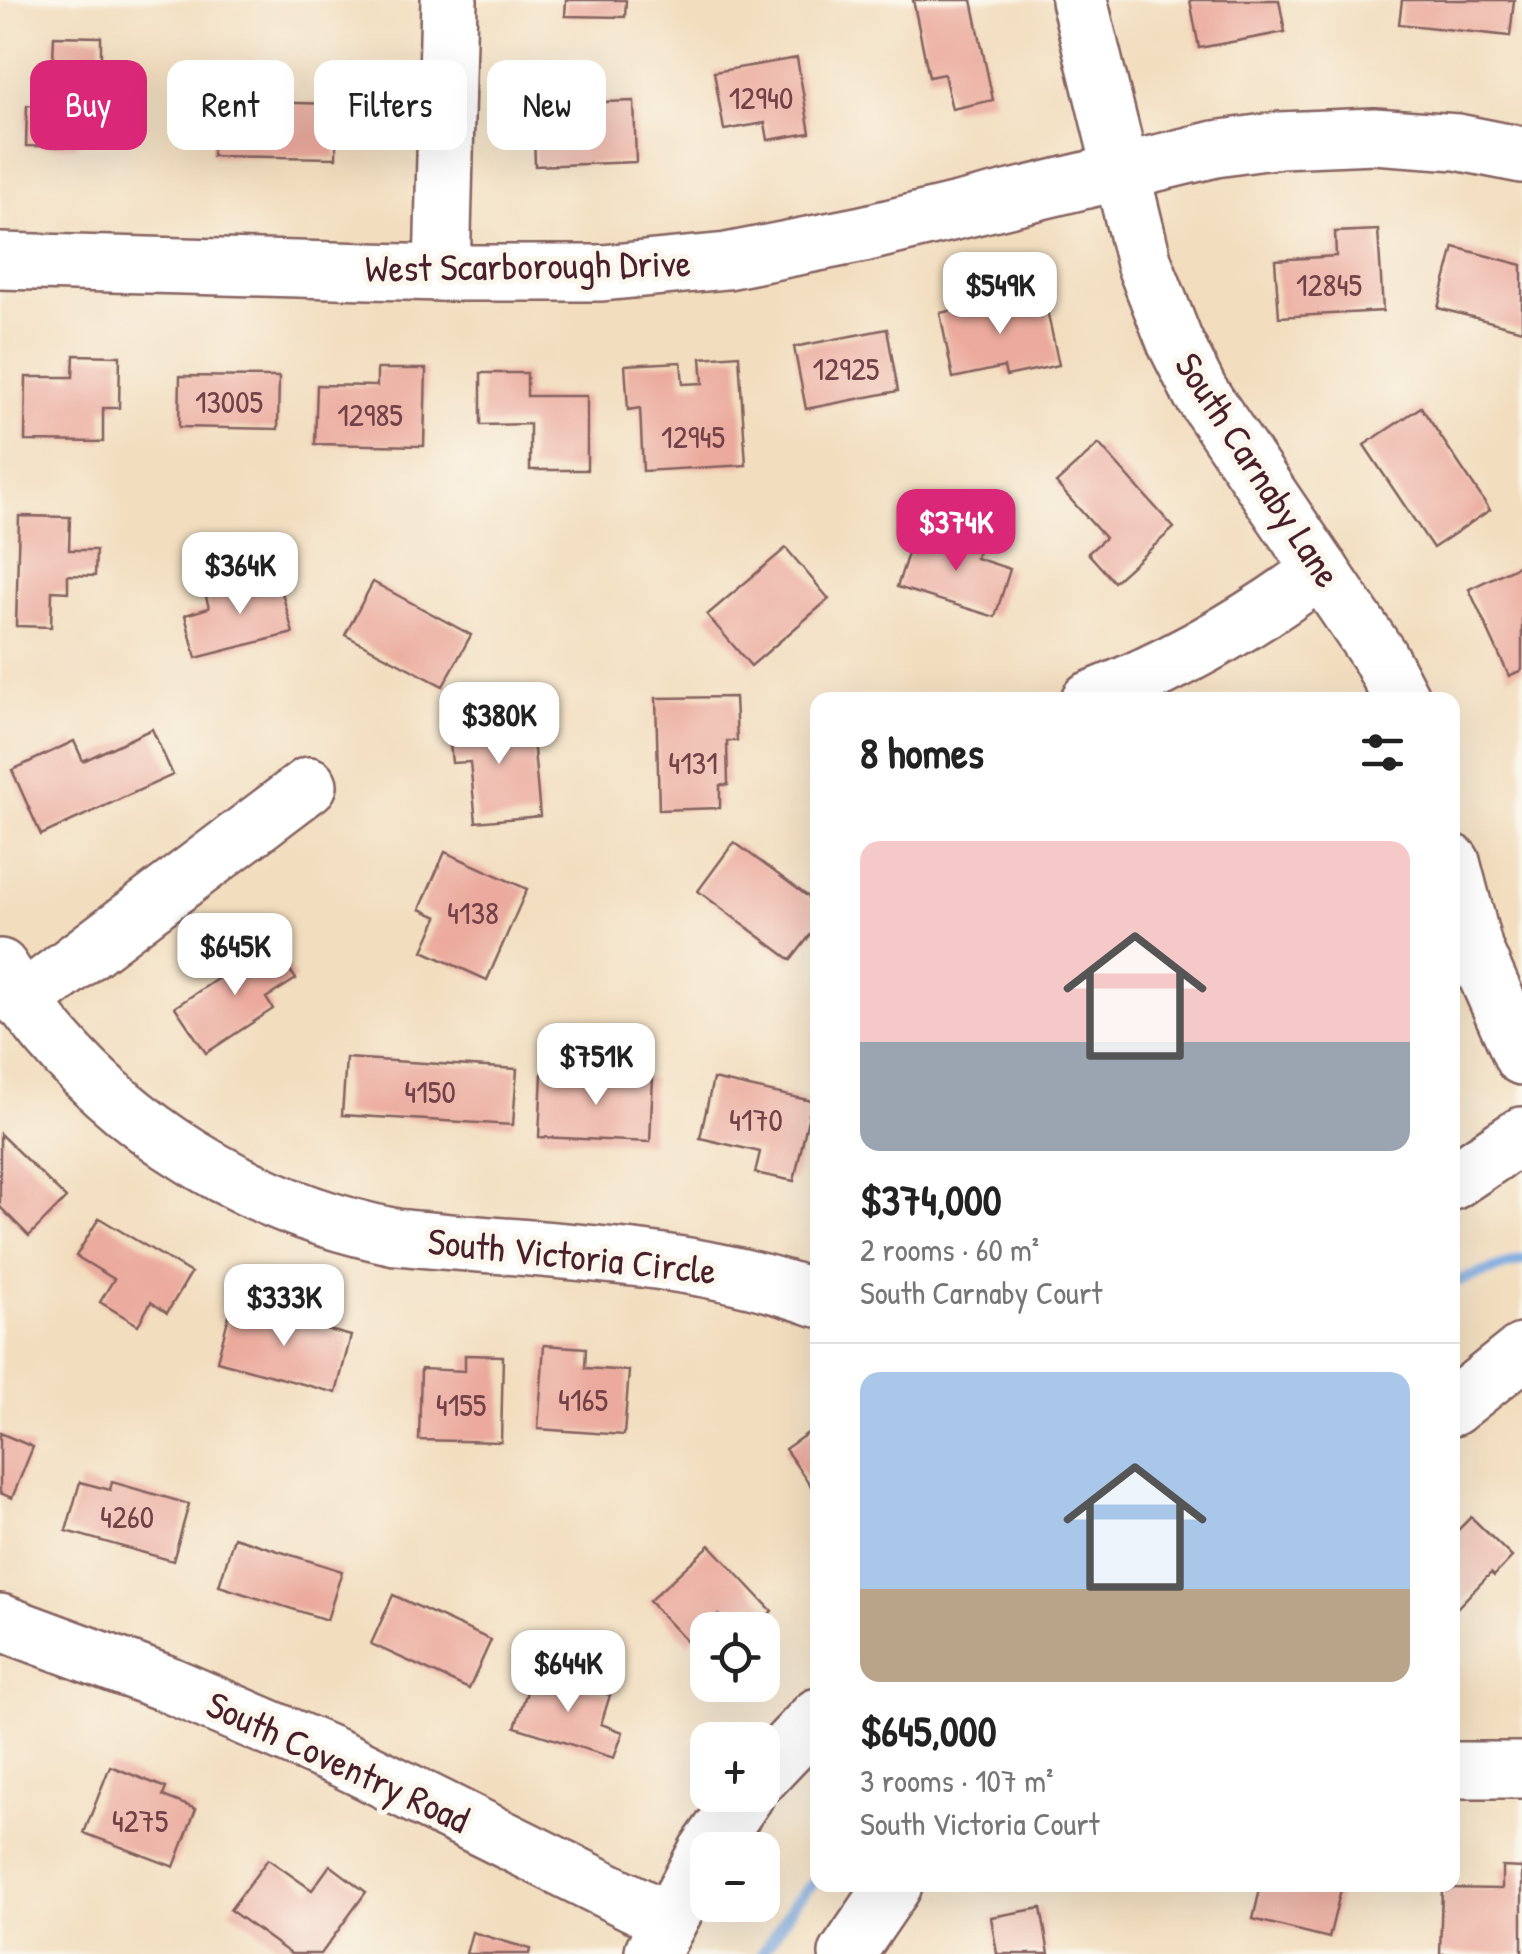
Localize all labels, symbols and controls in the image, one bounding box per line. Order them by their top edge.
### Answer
chip: Buy [30,60,147,150]
chip: Rent [167,60,294,150]
chip: Filters [314,60,467,150]
chip: New [487,60,606,150]
house number: 12940 [729,76,793,119]
street label: West Scarborough Drive [365,236,691,294]
pin: $549K [930,252,1070,337]
text: $549K [965,263,1035,306]
house number: 12845 [1296,263,1362,306]
street label: South Carnaby Lane [1164,342,1354,597]
house number: 12925 [813,347,879,390]
house number: 13005 [195,380,263,423]
house number: 12985 [337,393,403,436]
house number: 12945 [661,415,725,458]
pin: $374K [886,489,1026,574]
text: $374K [918,500,994,543]
pin: $364K [170,532,310,617]
text: $364K [204,543,276,586]
pin: $380K [429,682,569,767]
text: $380K [461,693,537,736]
text: 8 homes [860,724,984,781]
icon: filters [1355,725,1410,780]
house number: 4131 [668,741,718,784]
house number: 4138 [447,891,499,934]
icon: home [1045,906,1225,1086]
pin: $645K [165,913,305,998]
text: $645K [199,924,271,967]
pin: $751K [526,1023,666,1108]
text: $751K [559,1034,633,1077]
house number: 4150 [404,1070,456,1113]
house number: 4170 [729,1098,783,1141]
text: $374,000 [860,1171,1002,1228]
street label: South Victoria Circle [425,1214,719,1296]
text: 2 rooms · 60 m² [860,1228,1039,1271]
pin: $333K [214,1264,354,1349]
text: South Carnaby Court [860,1271,1102,1314]
text: $333K [246,1275,322,1318]
house number: 4165 [558,1378,608,1421]
house number: 4155 [436,1383,486,1426]
icon: home [1045,1437,1225,1617]
house number: 4260 [100,1495,154,1538]
map controls [690,1612,780,1922]
button: locate [690,1612,780,1702]
pin: $644K [498,1630,638,1715]
text: $644K [533,1641,603,1684]
street label: South Coventry Road [199,1677,478,1845]
text: $645,000 [860,1702,997,1759]
button: + [690,1722,780,1812]
text: 3 rooms · 107 m² [860,1759,1053,1802]
house number: 4275 [112,1799,168,1842]
text: South Victoria Court [860,1802,1100,1845]
button: − [690,1832,780,1922]

